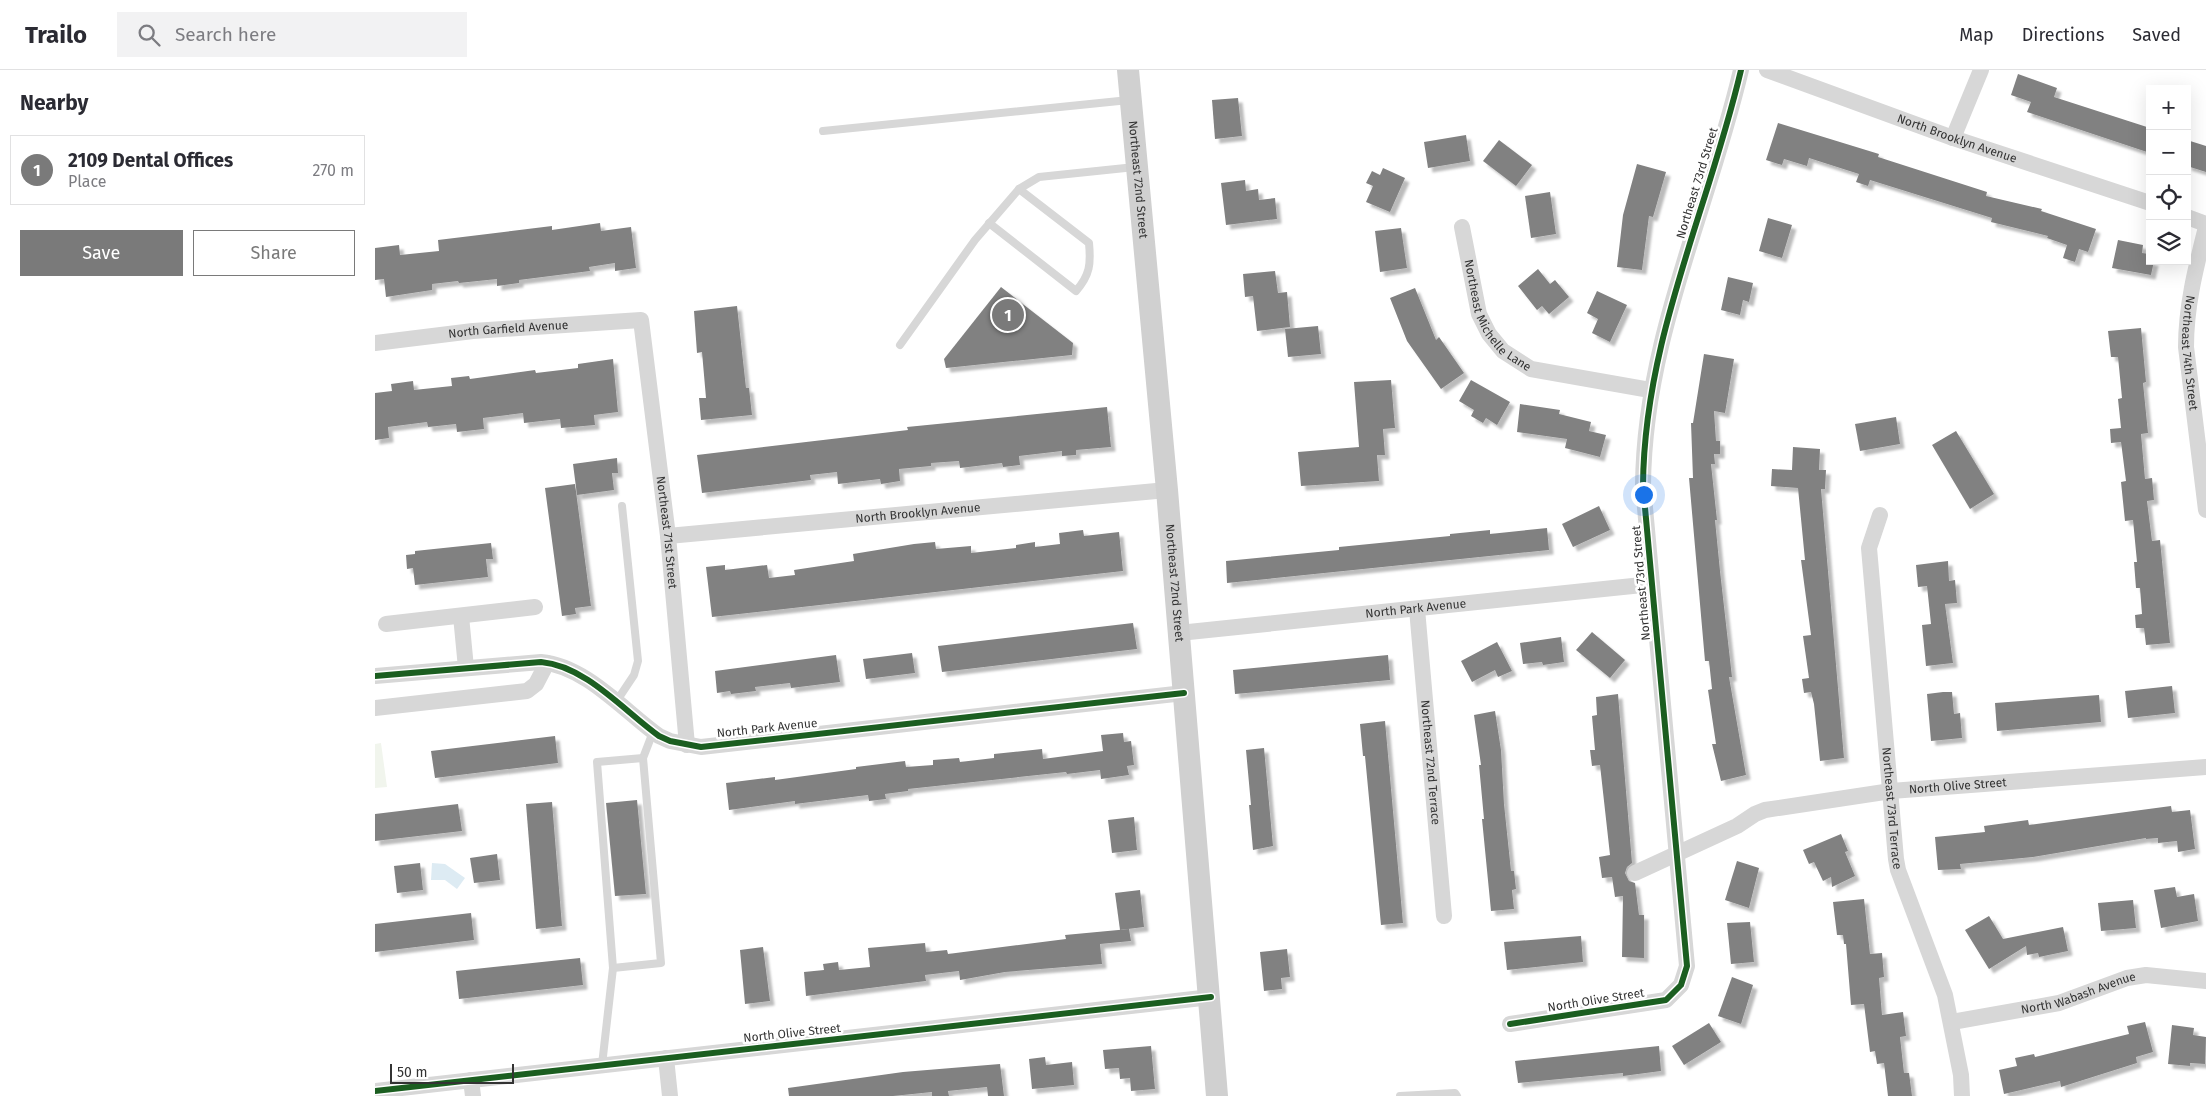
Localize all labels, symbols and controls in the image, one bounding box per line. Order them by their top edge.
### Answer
search box [117,12,467,57]
text: Trailo [25,21,87,49]
icon: search [135,21,163,49]
text: Search here [175,23,276,46]
text: Map [1959,24,1994,46]
text: Directions [2022,24,2104,46]
text: Saved [2132,24,2181,46]
map controls [2146,85,2191,265]
button: + [2146,85,2191,130]
text: Nearby [20,90,88,116]
street label: North Brooklyn Avenue [1895,111,2019,166]
street label: Northeast 72nd Street [1126,120,1151,240]
street label: Northeast 73rd Street [1673,125,1721,240]
button: − [2146,130,2191,175]
text: 2109 Dental Offices [68,149,233,172]
text: 1 [33,161,41,180]
text: 270 m [312,161,354,180]
text: Place [68,172,107,191]
button: locate [2146,175,2191,220]
button: layers [2146,220,2191,265]
button: Save [20,230,183,276]
button: Share [193,230,355,276]
street label: Northeast Michelle Lane [1461,258,1534,374]
street label: Northeast 74th Street [2179,294,2201,412]
pin: 1 [992,296,1024,334]
street label: North Garfield Avenue [447,318,569,341]
street label: Northeast 71st Street [654,475,680,590]
your location [1631,482,1657,508]
street label: North Brooklyn Avenue [855,500,981,526]
street label: Northeast 72nd Street [1163,523,1187,643]
street label: Northeast 73rd Street [1629,524,1653,641]
street label: North Park Avenue [1365,596,1467,621]
street label: Northeast 72nd Terrace [1418,699,1443,825]
street label: North Park Avenue [716,716,818,740]
street label: Northeast 73rd Terrace [1879,747,1905,870]
street label: North Olive Street [1908,775,2008,797]
street label: North Wabash Avenue [2020,970,2137,1017]
street label: North Olive Street [1547,985,1646,1015]
street label: North Olive Street [743,1021,842,1045]
scale bar [390,1061,514,1084]
text: 50 m [397,1064,428,1081]

